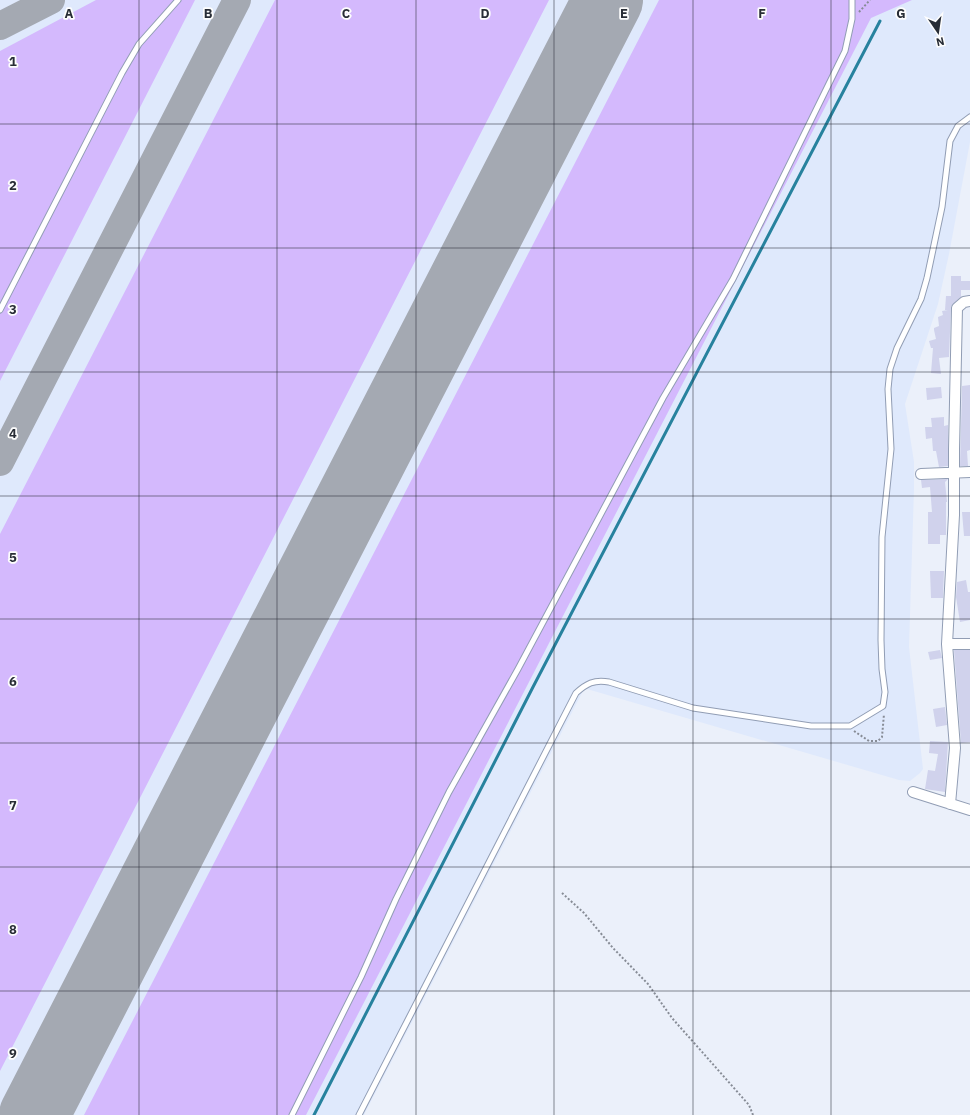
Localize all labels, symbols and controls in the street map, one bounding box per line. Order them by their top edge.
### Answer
text: A [65,5,74,22]
text: B [204,5,213,22]
text: C [342,5,351,22]
text: D [480,5,490,22]
text: E [620,5,628,22]
text: F [758,5,766,22]
text: G [896,5,906,22]
north arrow [918,12,958,52]
text: N [935,34,946,49]
text: 1 [9,53,17,70]
text: 2 [9,177,17,194]
text: 3 [9,301,17,318]
text: 4 [9,425,17,442]
text: 5 [9,549,17,566]
text: 6 [9,673,17,690]
text: 7 [9,797,17,814]
text: 8 [9,921,17,938]
text: 9 [9,1045,17,1062]

